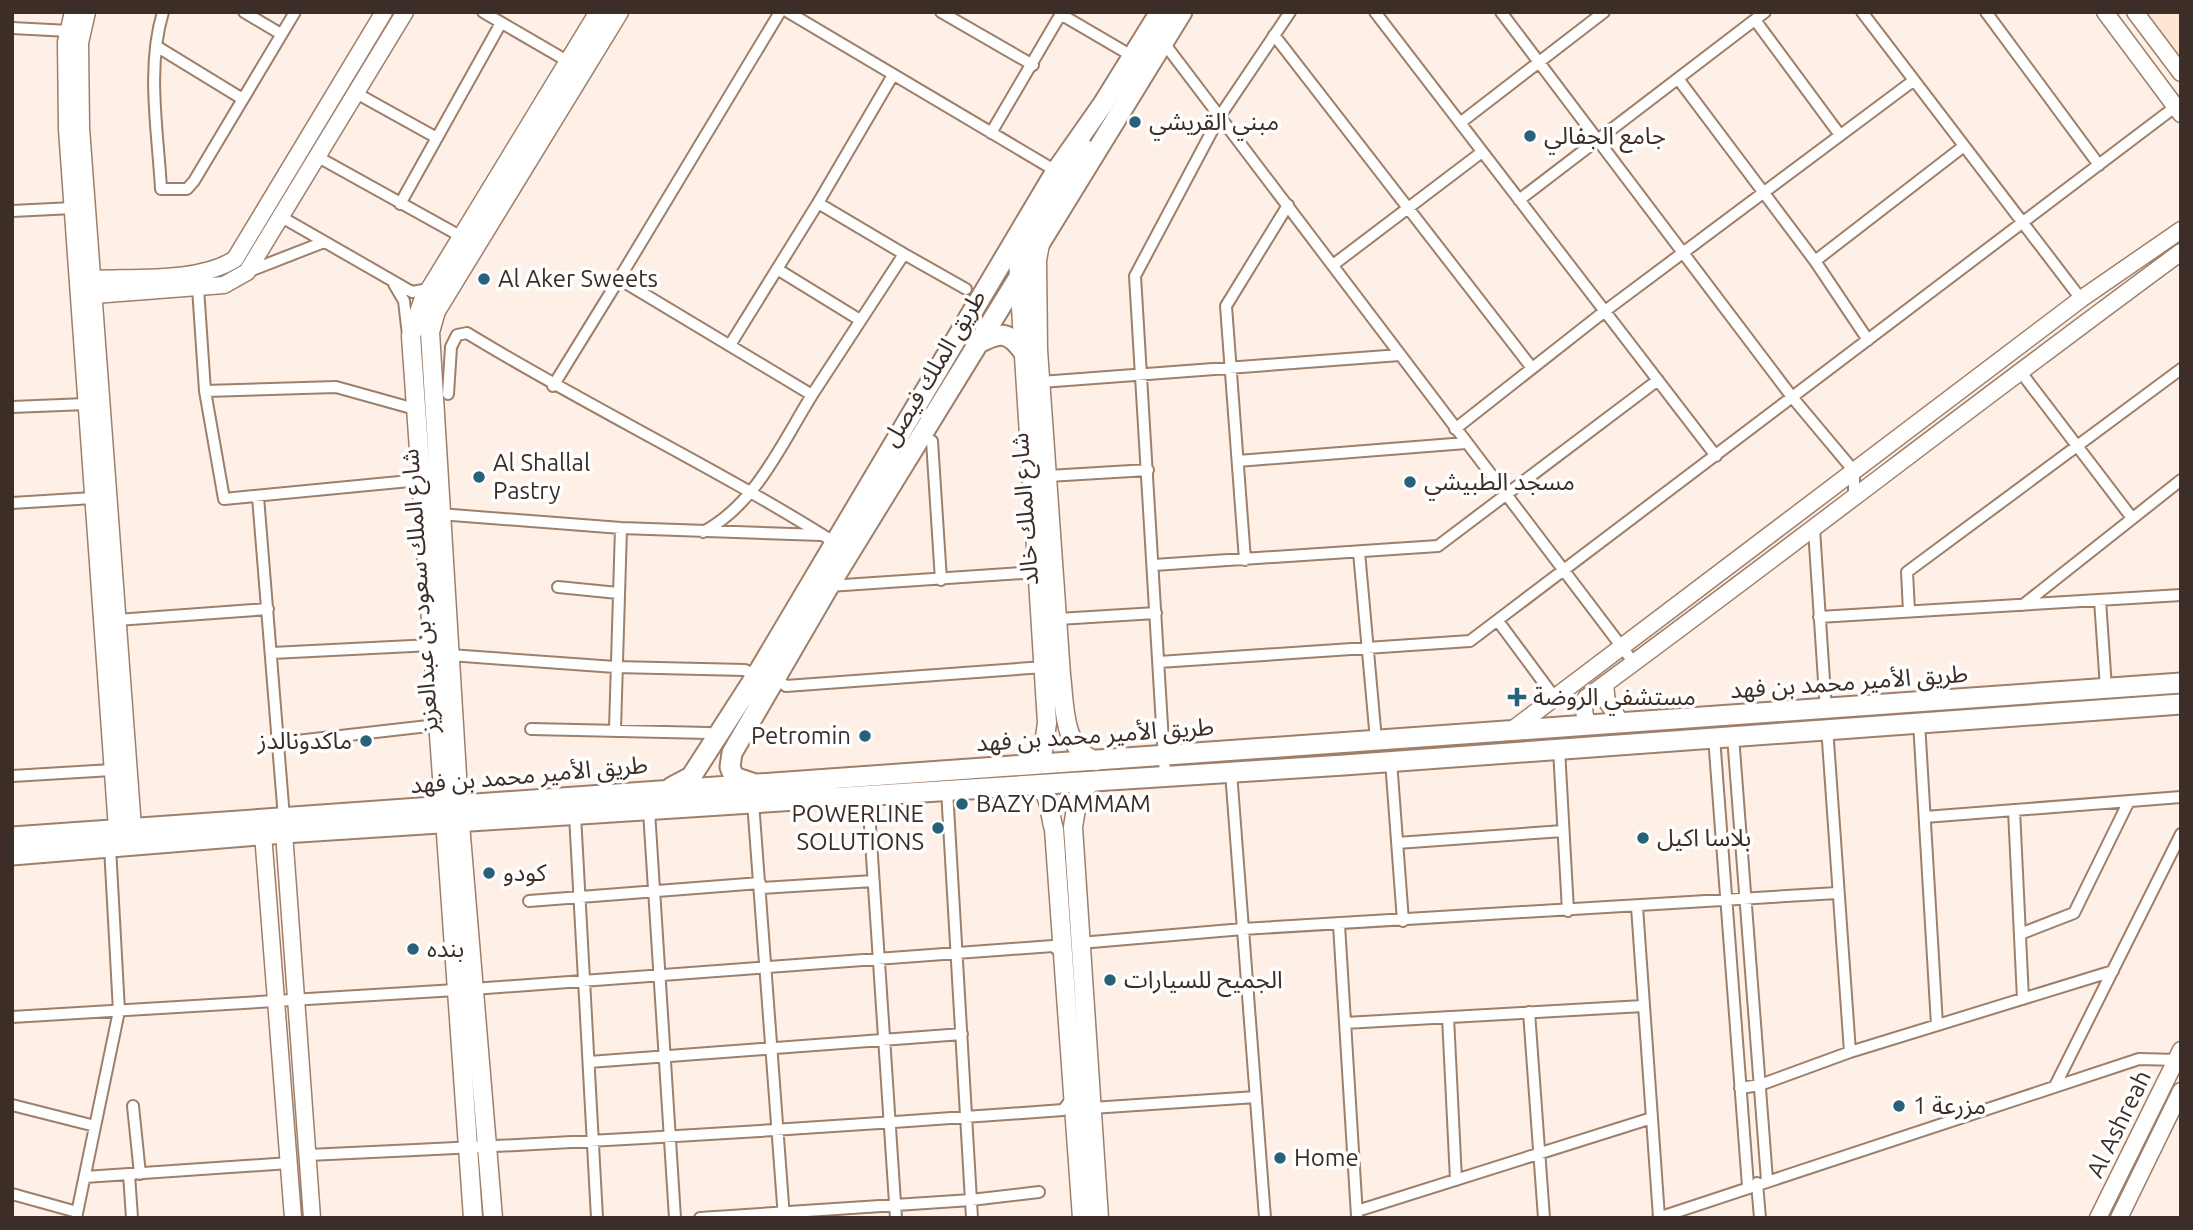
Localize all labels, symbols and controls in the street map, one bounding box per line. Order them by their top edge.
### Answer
place label: مبني القريشي [1149,108,1279,141]
marker: مبني القريشي [1127,114,1143,130]
place label: جامع الجفالي [1544,122,1666,155]
marker: جامع الجفالي [1522,128,1538,144]
place label: Al Aker Sweets [498,265,658,292]
marker: Al Aker Sweets [476,271,492,287]
street label: طريق الملك فيصل [876,285,993,452]
street label: شارع الملك خالد [1006,431,1047,586]
street label: شارع الملك سعود بن عبدالعزيز [396,448,447,735]
place label: Al Shallal Pastry [493,449,590,504]
place label: مسجد الطبيشي [1424,468,1575,501]
marker: Al Shallal Pastry [471,469,487,485]
marker: مسجد الطبيشي [1402,474,1418,490]
street label: طريق الأمير محمد بن فهد [1729,660,1969,705]
place label: مستشفي الروضة [1533,683,1696,716]
marker: مستشفي الروضة [1507,687,1527,707]
street label: طريق الأمير محمد بن فهد [975,713,1215,758]
place label: Petromin [751,722,851,749]
place label: ماكدونالدز [257,727,352,755]
marker: Petromin [857,728,873,744]
marker: ماكدونالدز [358,733,374,749]
street label: طريق الأمير محمد بن فهد [409,751,649,800]
place label: BAZY DAMMAM [976,790,1151,817]
marker: BAZY DAMMAM [954,796,970,812]
place label: POWERLINE SOLUTIONS [791,800,924,855]
marker: POWERLINE SOLUTIONS [930,820,946,836]
place label: بلاسا اكيل [1657,824,1751,851]
marker: بلاسا اكيل [1635,830,1651,846]
place label: كودو [503,859,548,887]
marker: كودو [481,865,497,881]
place label: بنده [427,935,464,962]
marker: بنده [405,941,421,957]
place label: الجميح للسيارات [1124,966,1283,997]
marker: الجميح للسيارات [1102,972,1118,988]
street label: Al Ashreah [2081,1066,2156,1182]
place label: مزرعة 1 [1913,1092,1986,1120]
marker: مزرعة 1 [1891,1098,1907,1114]
place label: Home [1294,1144,1359,1171]
marker: Home [1272,1150,1288,1166]

